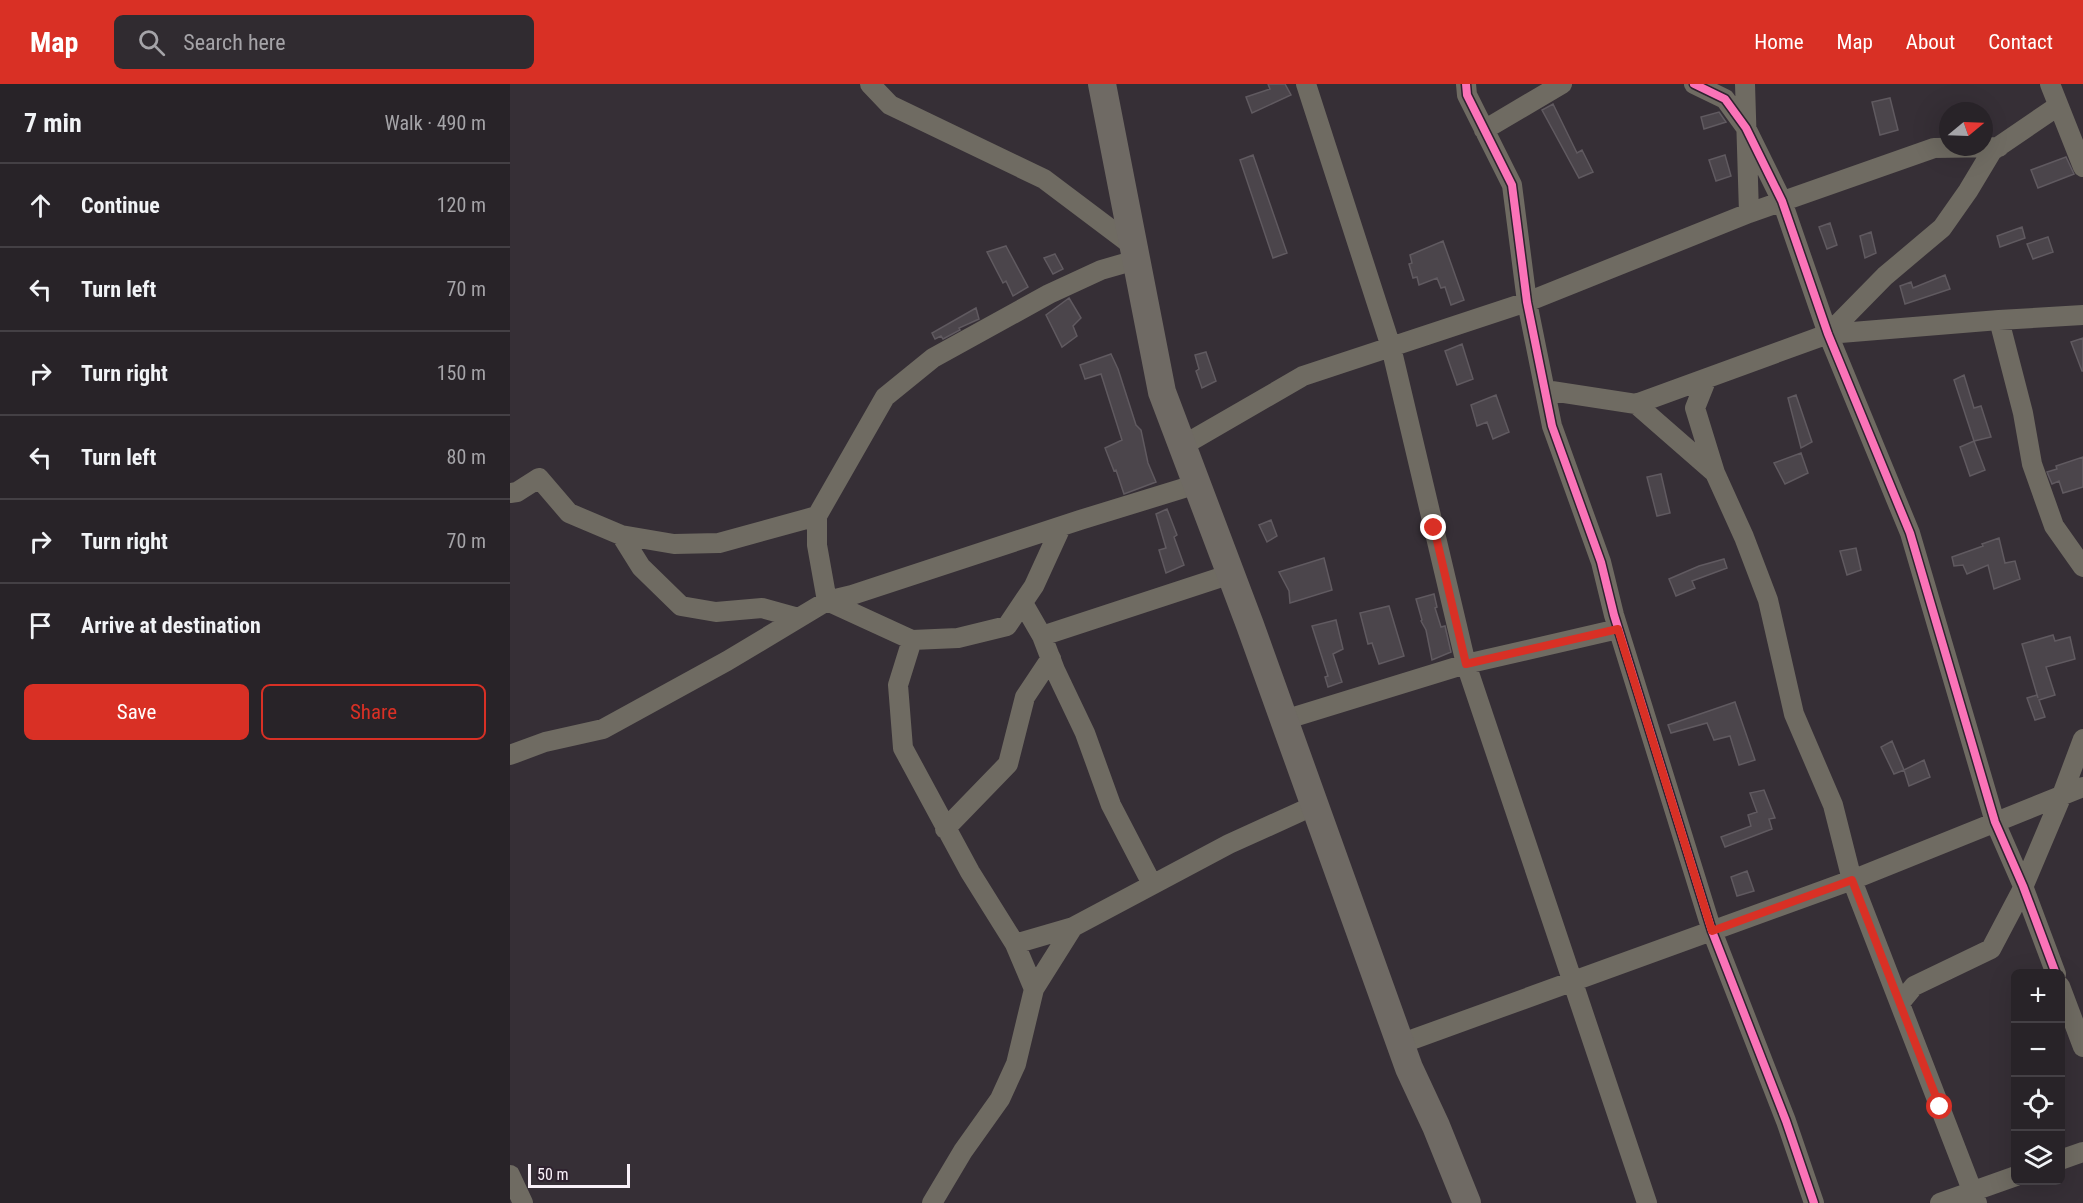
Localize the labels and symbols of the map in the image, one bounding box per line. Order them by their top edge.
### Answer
north arrow [1939,102,1993,156]
route end [1420,514,1446,540]
route start [1926,1093,1952,1119]
scale bar [528,1161,630,1188]

